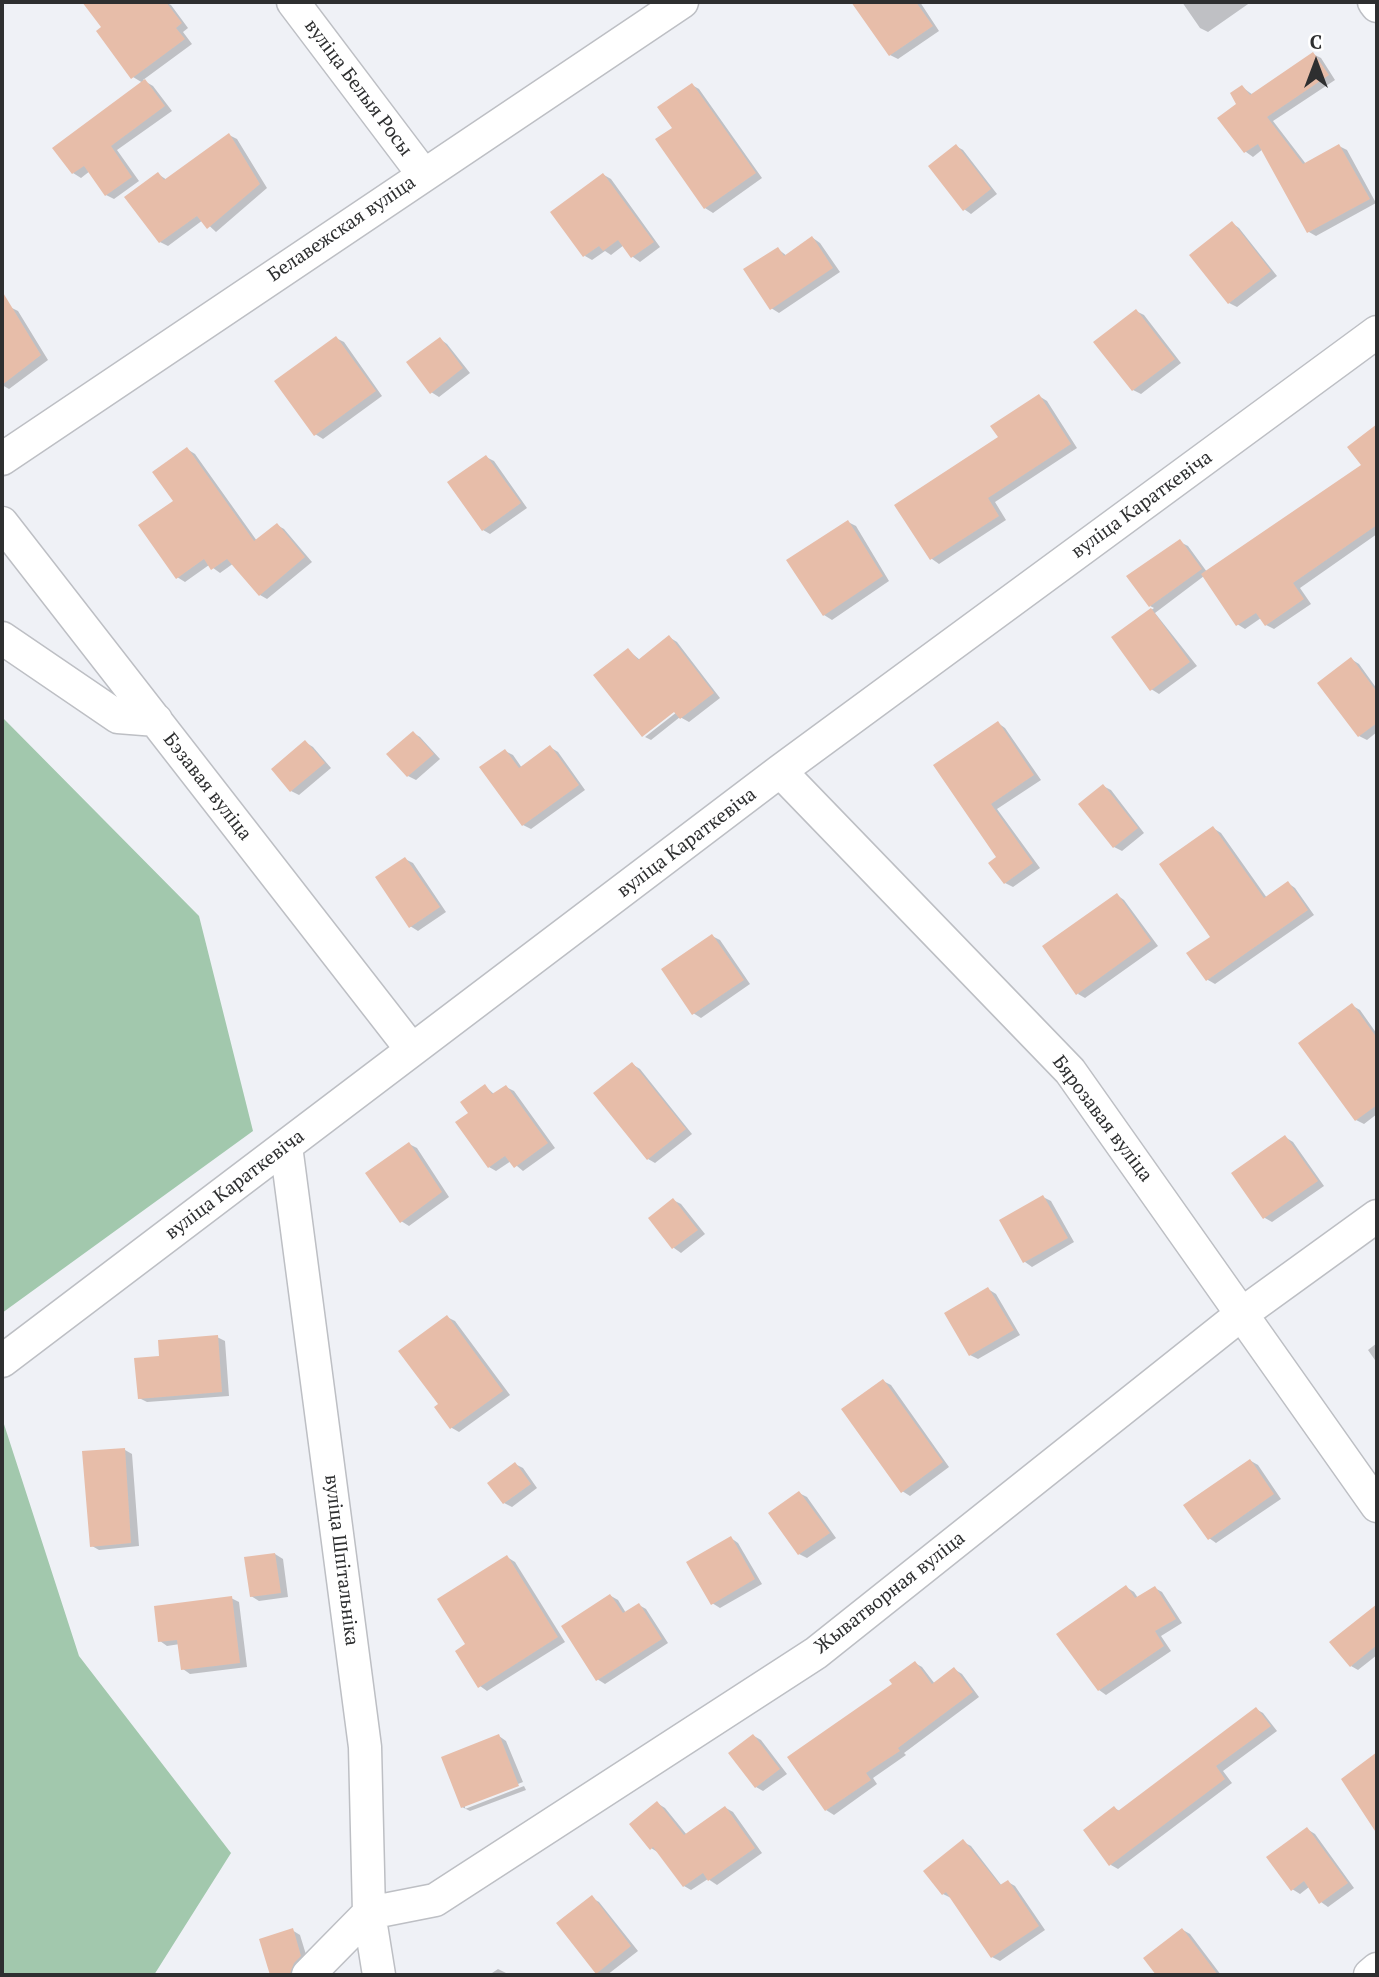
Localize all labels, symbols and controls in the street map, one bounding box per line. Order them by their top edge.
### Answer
street label: вуліца Белыя Росы [299,15,417,161]
north arrow [1281,28,1351,98]
text: С [1310,29,1322,54]
street label: Белавежская вуліца [264,171,420,287]
street label: вуліца Караткевіча [1067,446,1217,564]
street label: Бэзавая вуліца [158,729,256,845]
street label: вуліца Караткевіча [613,783,761,903]
street label: Бярозавая вуліца [1047,1051,1157,1187]
street label: вуліца Караткевіча [161,1125,309,1245]
street label: вуліца Шпітальніка [319,1473,363,1647]
street label: Жыватворная вуліца [810,1527,970,1659]

